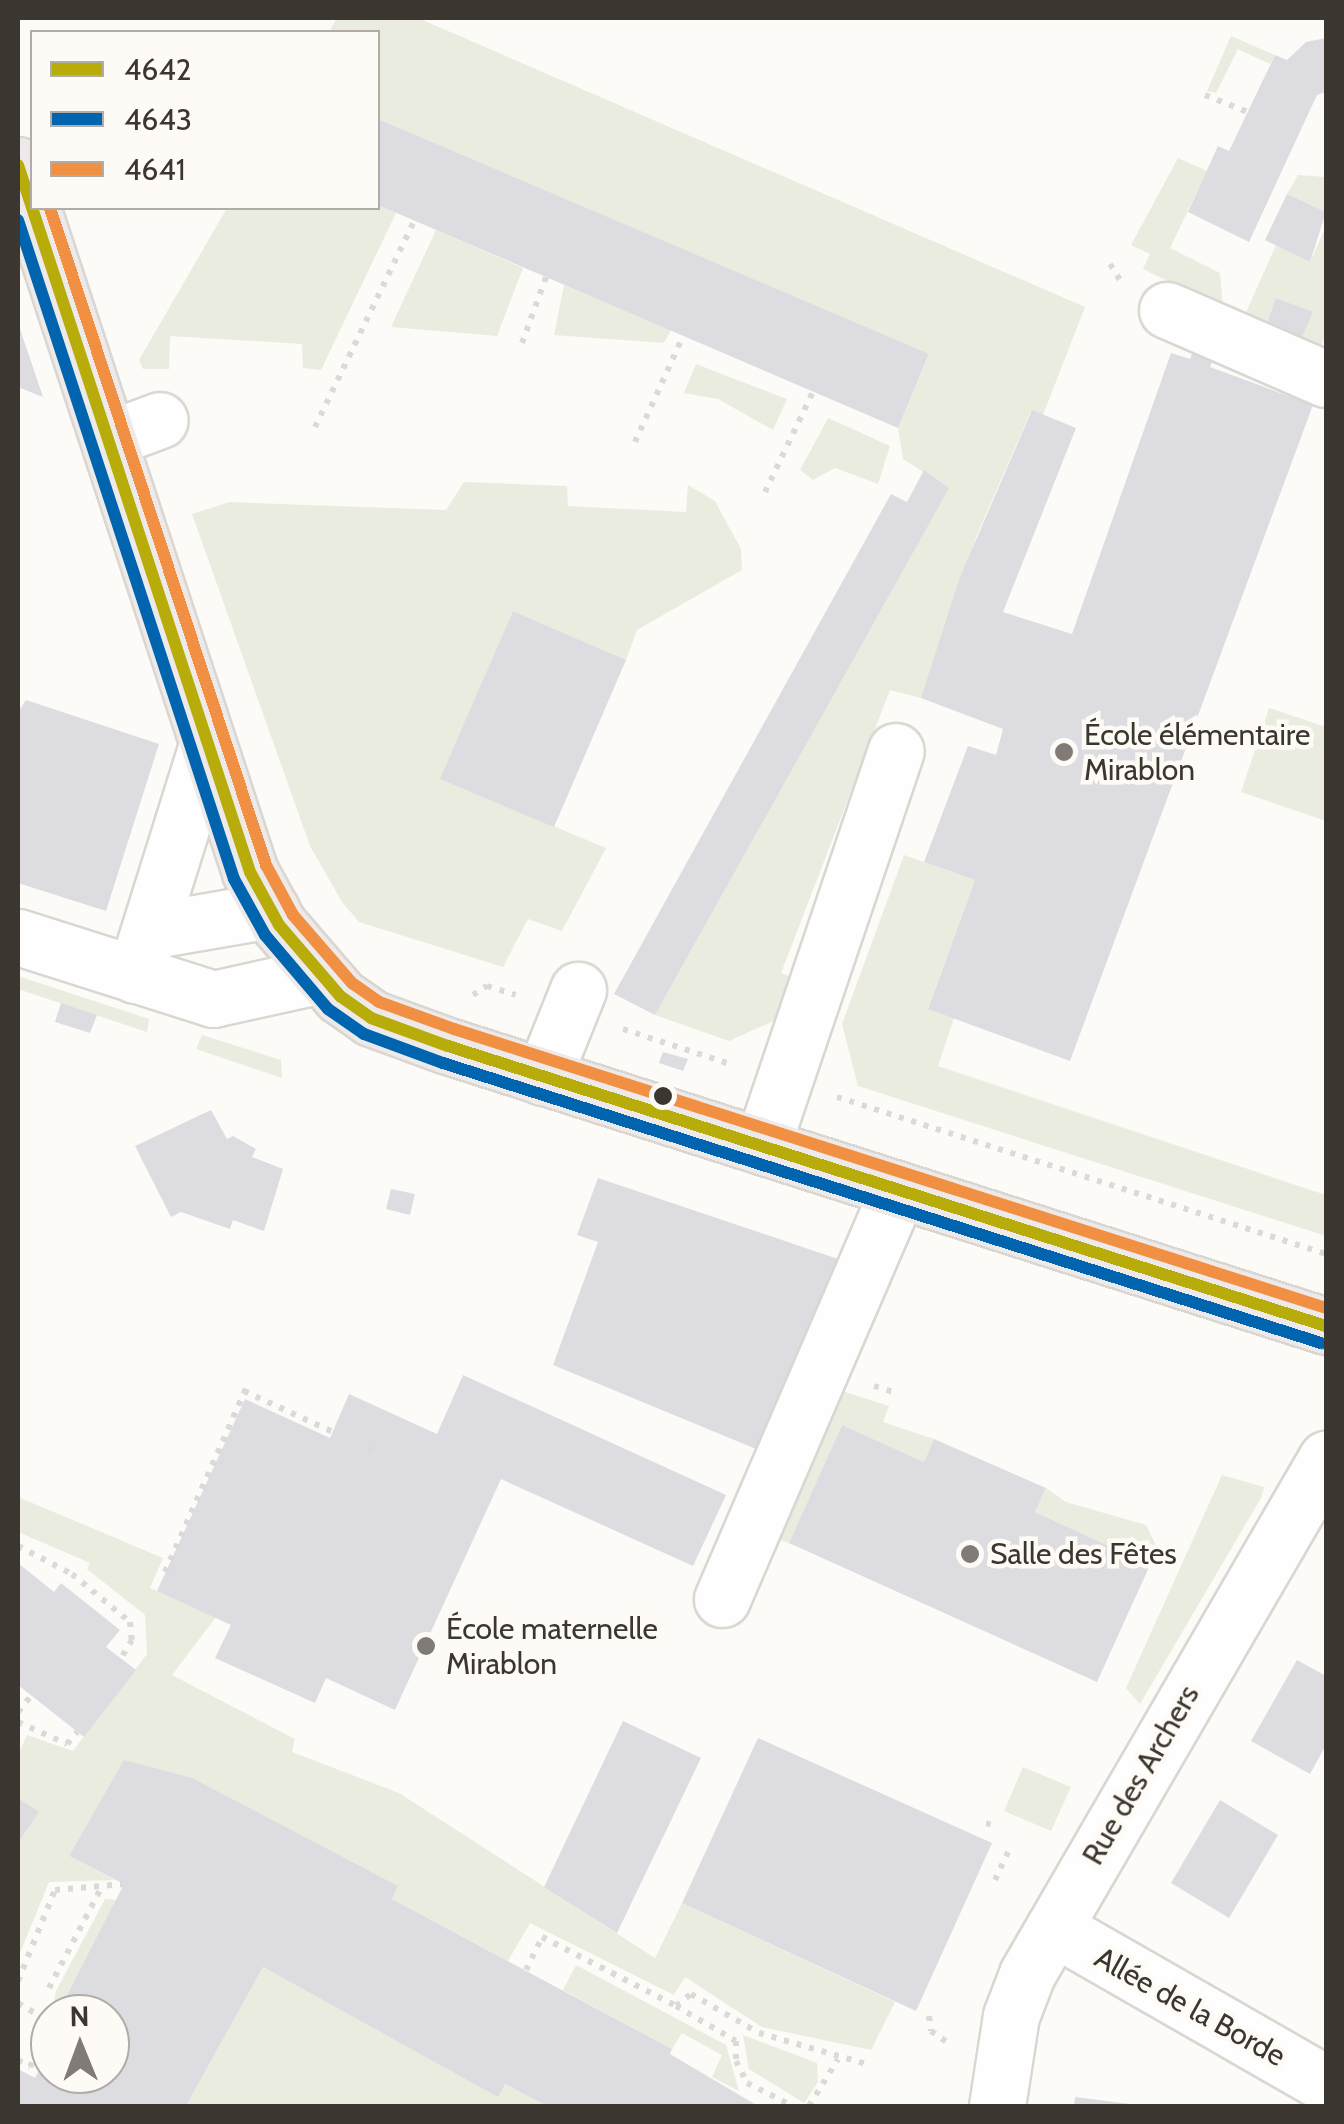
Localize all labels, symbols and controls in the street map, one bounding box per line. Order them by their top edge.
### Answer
legend [30,30,380,210]
text: 4642 [124,51,191,88]
text: 4643 [124,101,192,138]
text: 4641 [124,151,186,188]
place label: École élémentaire Mirablon [1084,717,1310,788]
marker: École élémentaire Mirablon [1053,741,1075,763]
unlabelled marker [653,1086,673,1106]
place label: Salle des Fêtes [990,1536,1177,1572]
marker: Salle des Fêtes [959,1543,981,1565]
place label: École maternelle Mirablon [446,1611,658,1682]
marker: École maternelle Mirablon [415,1635,437,1657]
street label: Rue des Archers [1075,1679,1207,1871]
street label: Allée de la Borde [1088,1940,1292,2074]
north arrow [30,1994,130,2094]
text: N [69,1999,90,2033]

